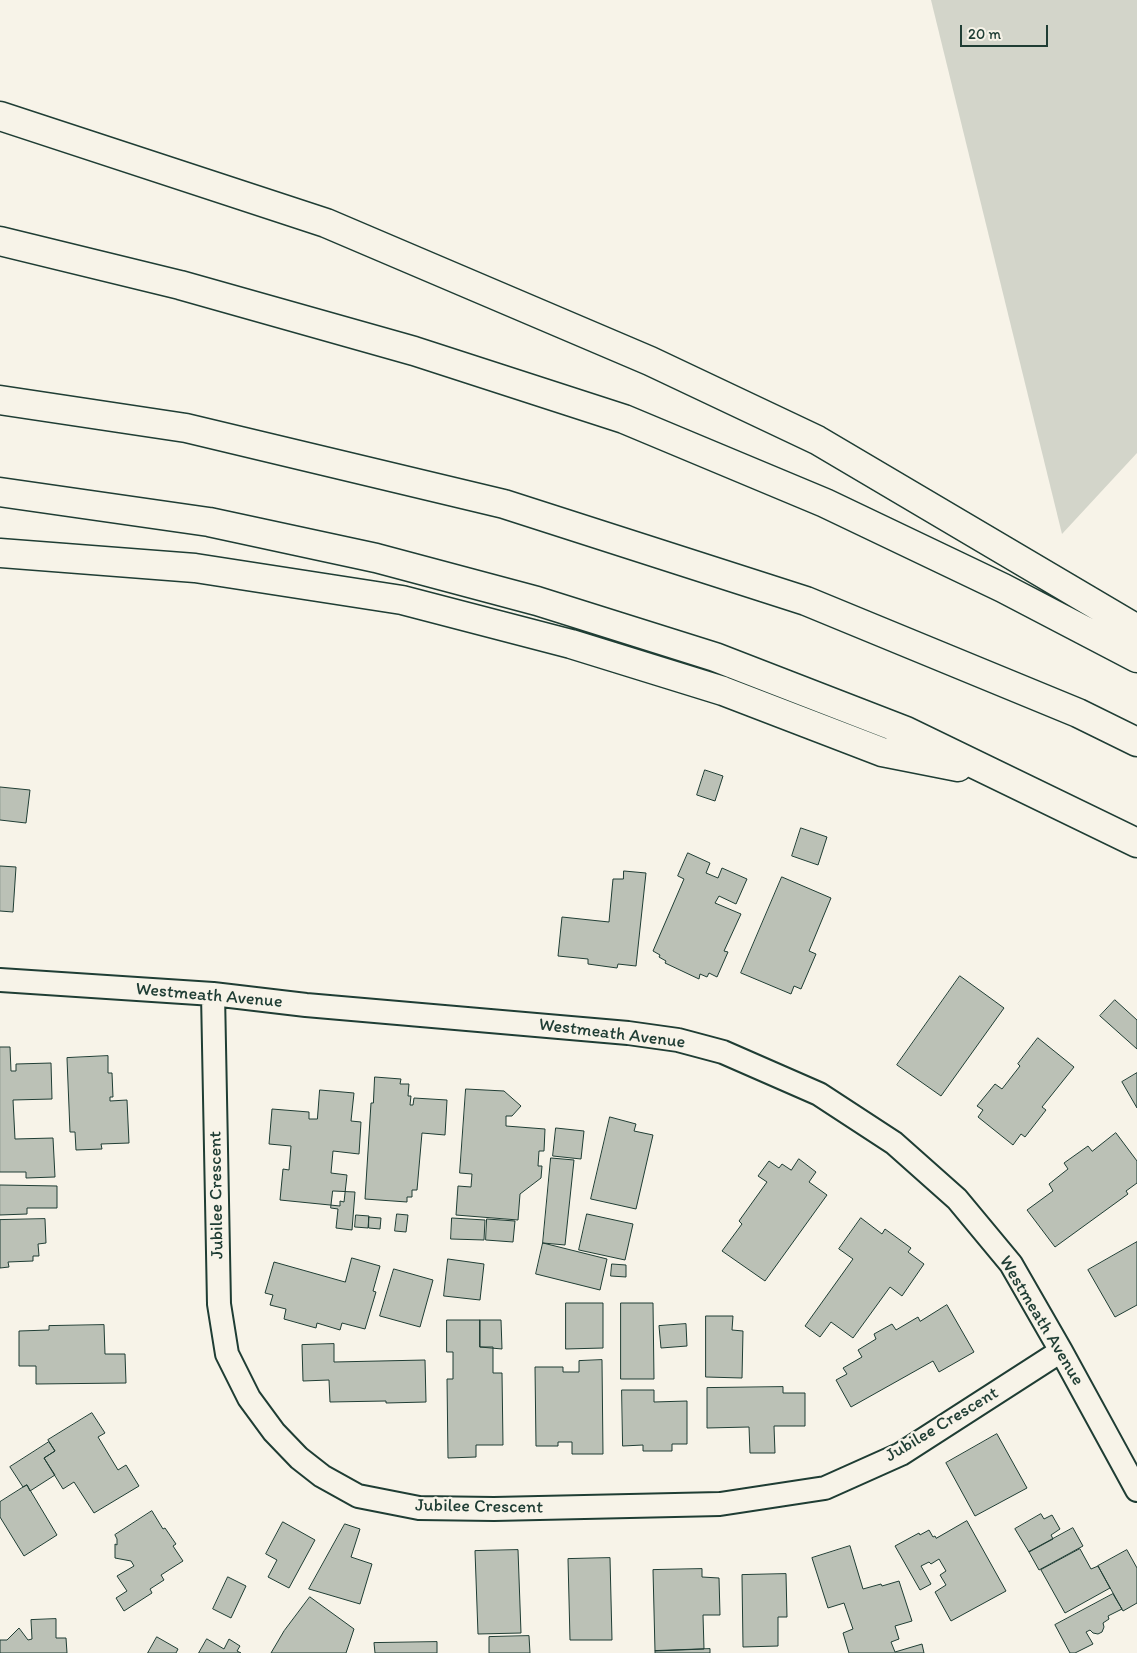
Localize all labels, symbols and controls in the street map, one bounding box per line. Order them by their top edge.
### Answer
scale bar [962,15,1050,47]
text: 20 m [968,25,1001,43]
street label: Westmeath Avenue [135,979,283,1013]
street label: Westmeath Avenue [538,1014,686,1054]
street label: Jubilee Crescent [205,1131,229,1259]
street label: Westmeath Avenue [994,1252,1088,1390]
street label: Jubilee Crescent [882,1383,1002,1467]
street label: Jubilee Crescent [415,1495,543,1519]

